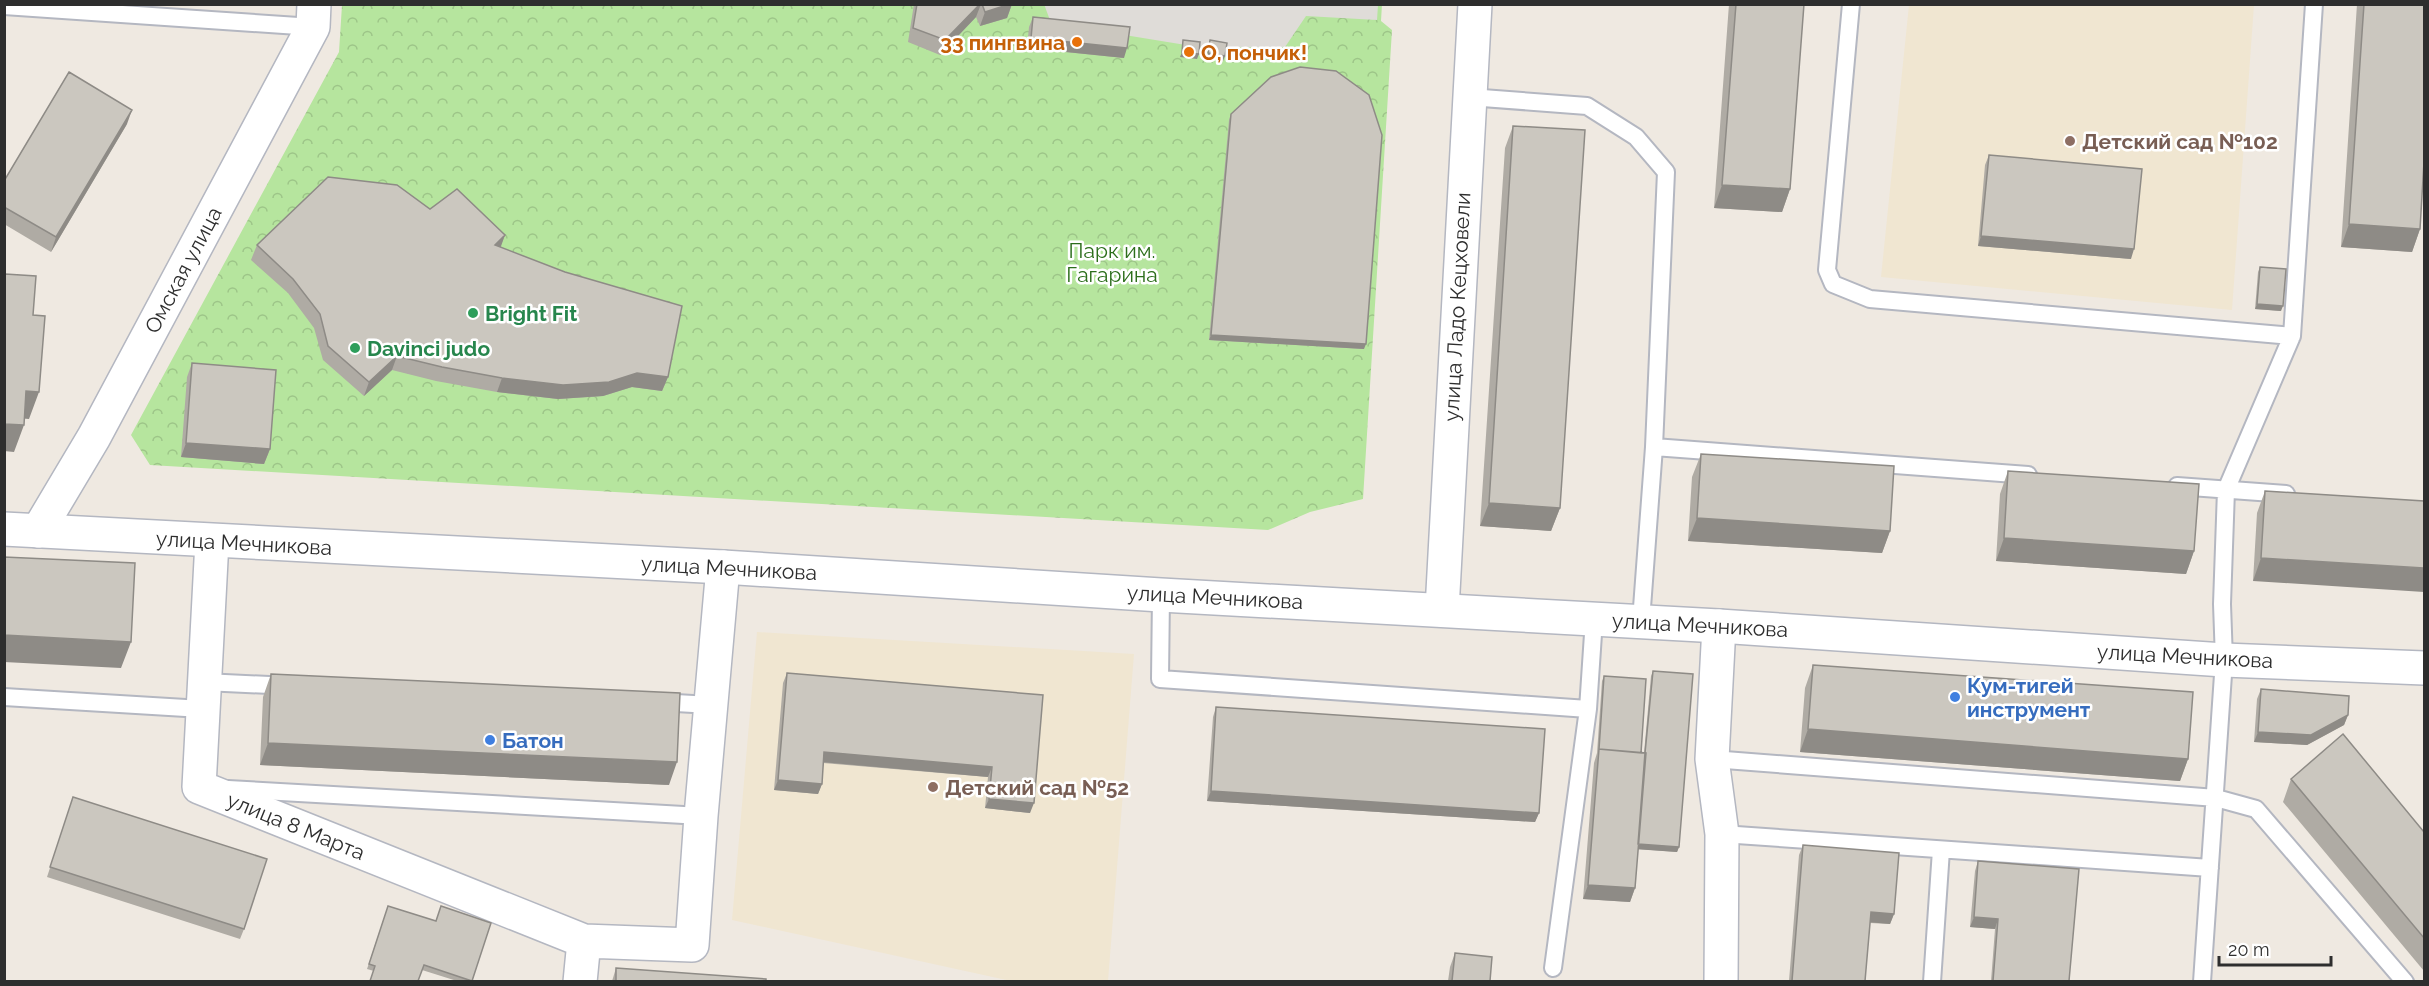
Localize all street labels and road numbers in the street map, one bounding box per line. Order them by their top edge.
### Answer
street label: улица Ладо Кецховели [1439,192,1475,422]
street label: Омская улица [139,203,227,337]
street label: улица Мечникова [155,526,333,560]
street label: улица Мечникова [640,551,818,585]
street label: улица Мечникова [1126,580,1304,614]
street label: улица Мечникова [1611,608,1789,642]
street label: улица Мечникова [2096,639,2274,673]
street label: улица 8 Марта [223,787,369,865]

